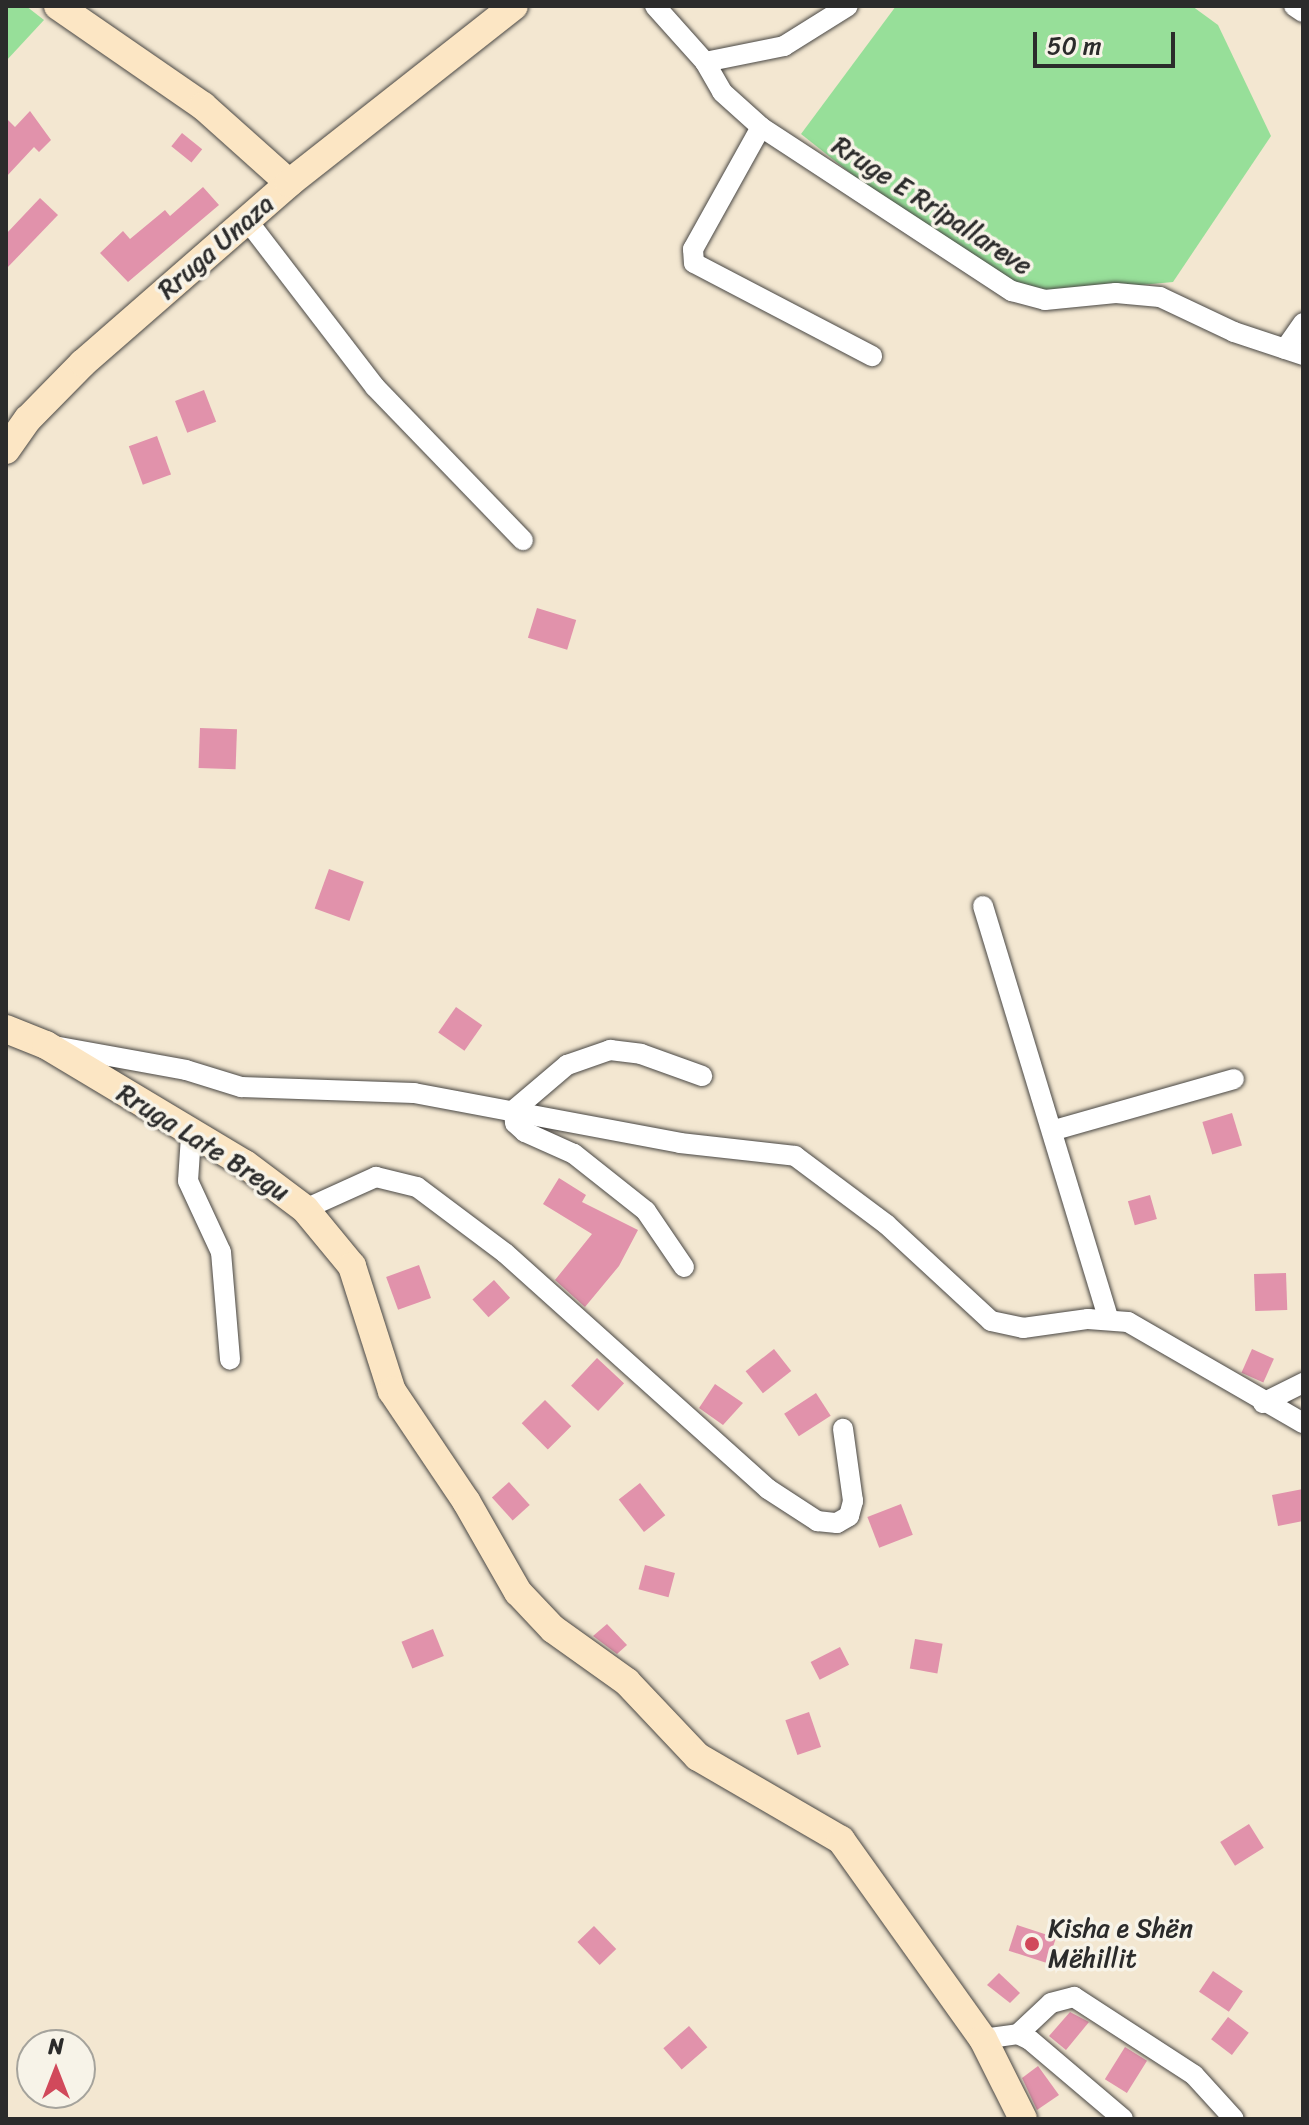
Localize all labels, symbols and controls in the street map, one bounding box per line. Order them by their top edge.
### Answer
scale bar [1037,16,1179,66]
text: 50 m [1047,25,1102,67]
street label: Rruge E Rripallareve [826,130,1038,282]
street label: Rruga Unaza [152,188,280,306]
street label: Rruga Late Bregu [111,1077,295,1209]
place label: Kisha e Shën Mëhillit [1048,1913,1194,1974]
marker: Kisha e Shën Mëhillit [1023,1935,1041,1953]
text: N [48,2027,64,2066]
north arrow [16,2029,96,2109]

